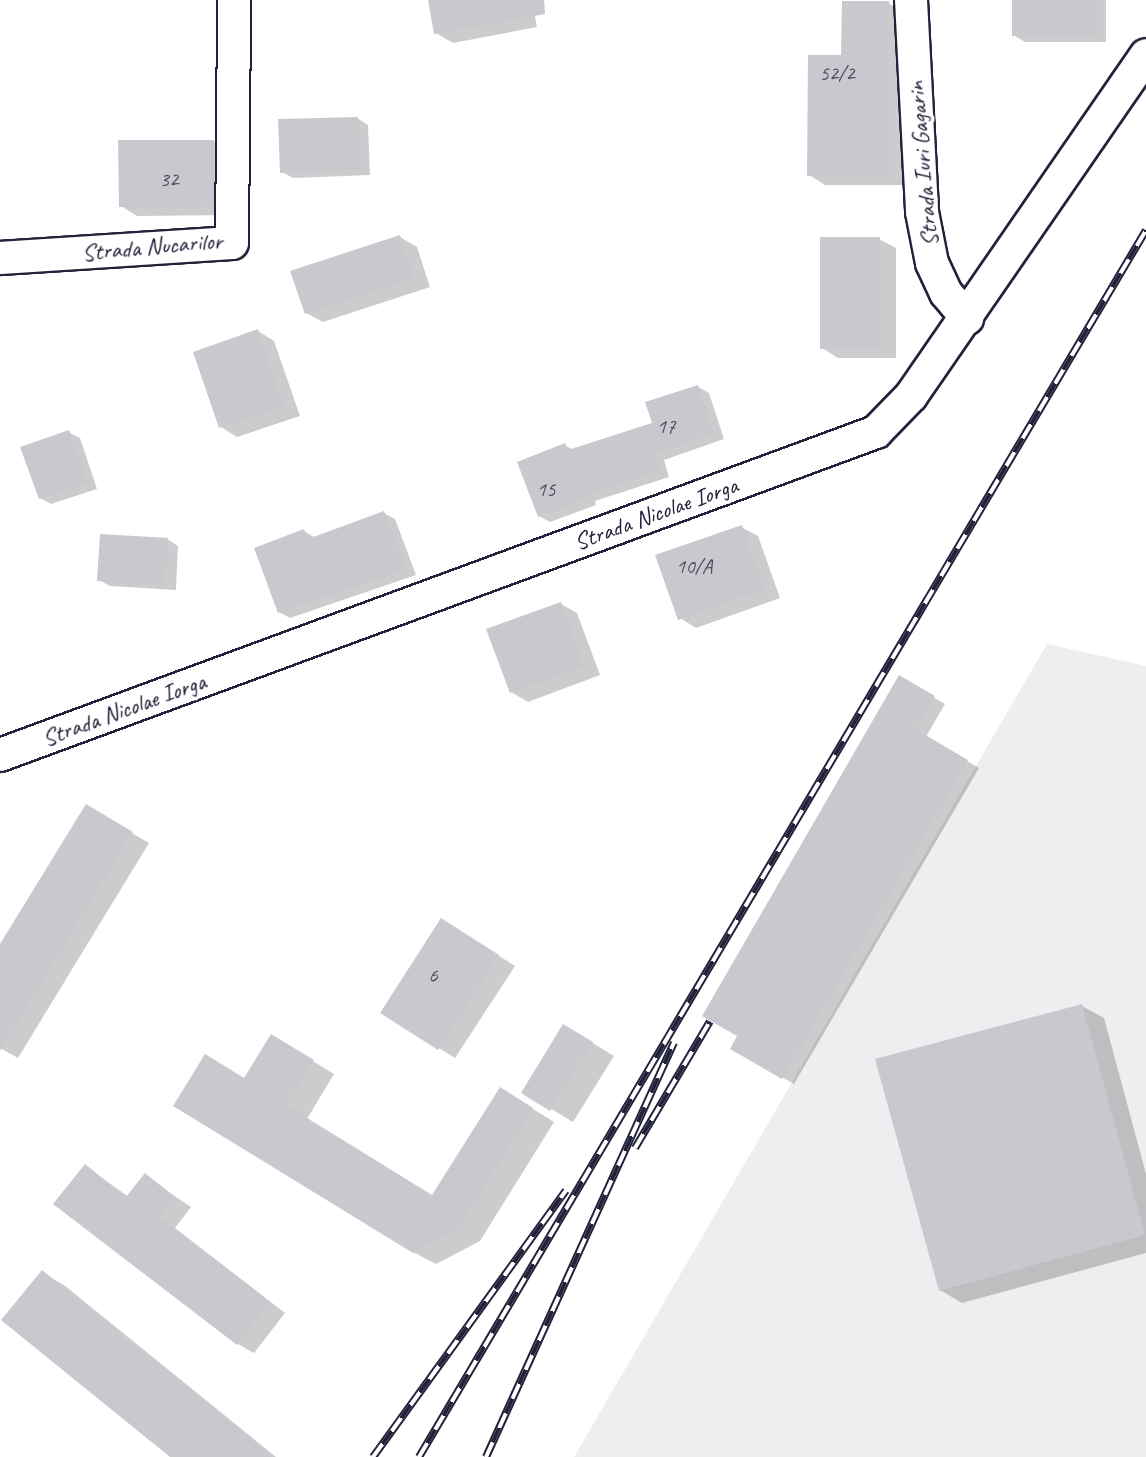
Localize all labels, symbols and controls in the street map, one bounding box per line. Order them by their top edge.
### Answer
house number: 52/2 [819,60,855,86]
street label: Strada Iuri Gagarin [901,80,945,248]
house number: 32 [160,166,178,192]
street label: Strada Nucarilor [81,227,223,267]
house number: 17 [657,413,675,439]
street label: Strada Nicolae Iorga [570,471,742,557]
house number: 15 [537,476,555,502]
house number: 10/A [676,553,712,579]
street label: Strada Nicolae Iorga [38,667,210,753]
house number: 6 [428,962,438,988]

